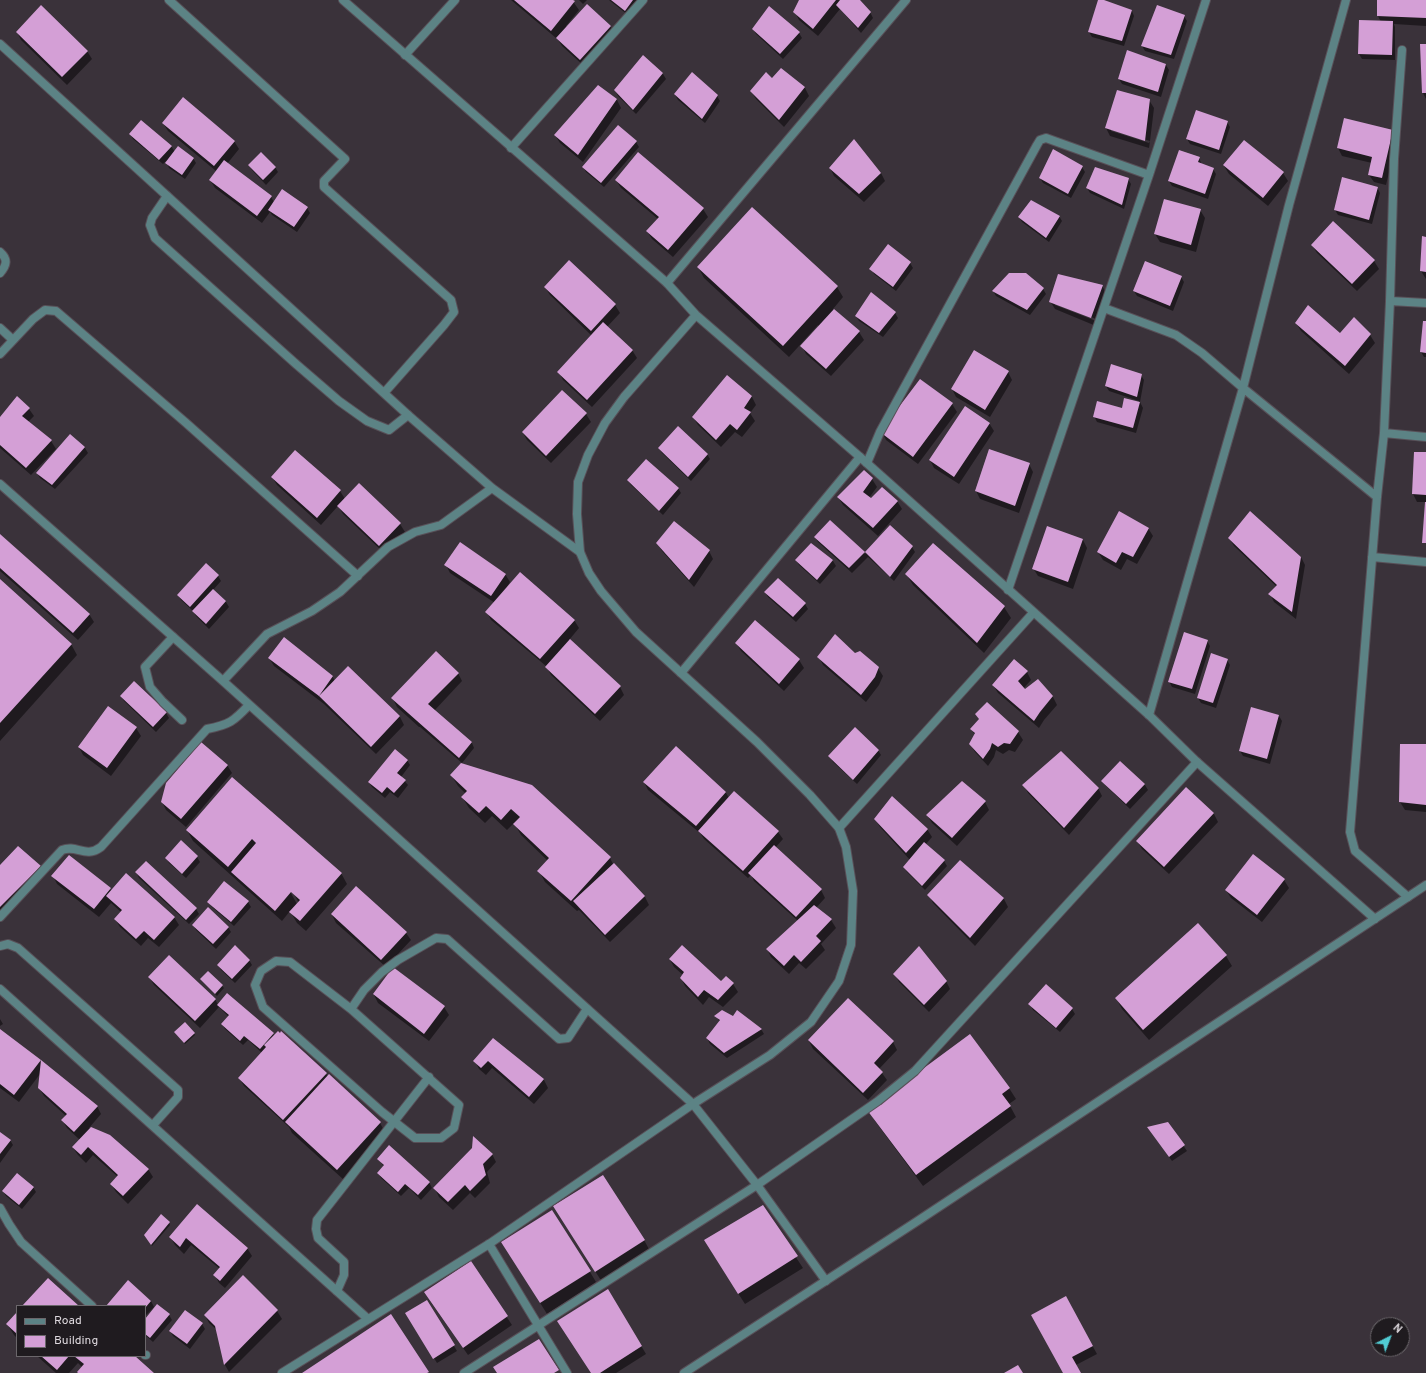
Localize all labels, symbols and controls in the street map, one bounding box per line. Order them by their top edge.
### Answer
legend [16,1305,146,1357]
text: Road [54,1313,82,1329]
north arrow [1370,1317,1410,1357]
text: N [1390,1321,1405,1337]
text: Building [54,1333,98,1349]

